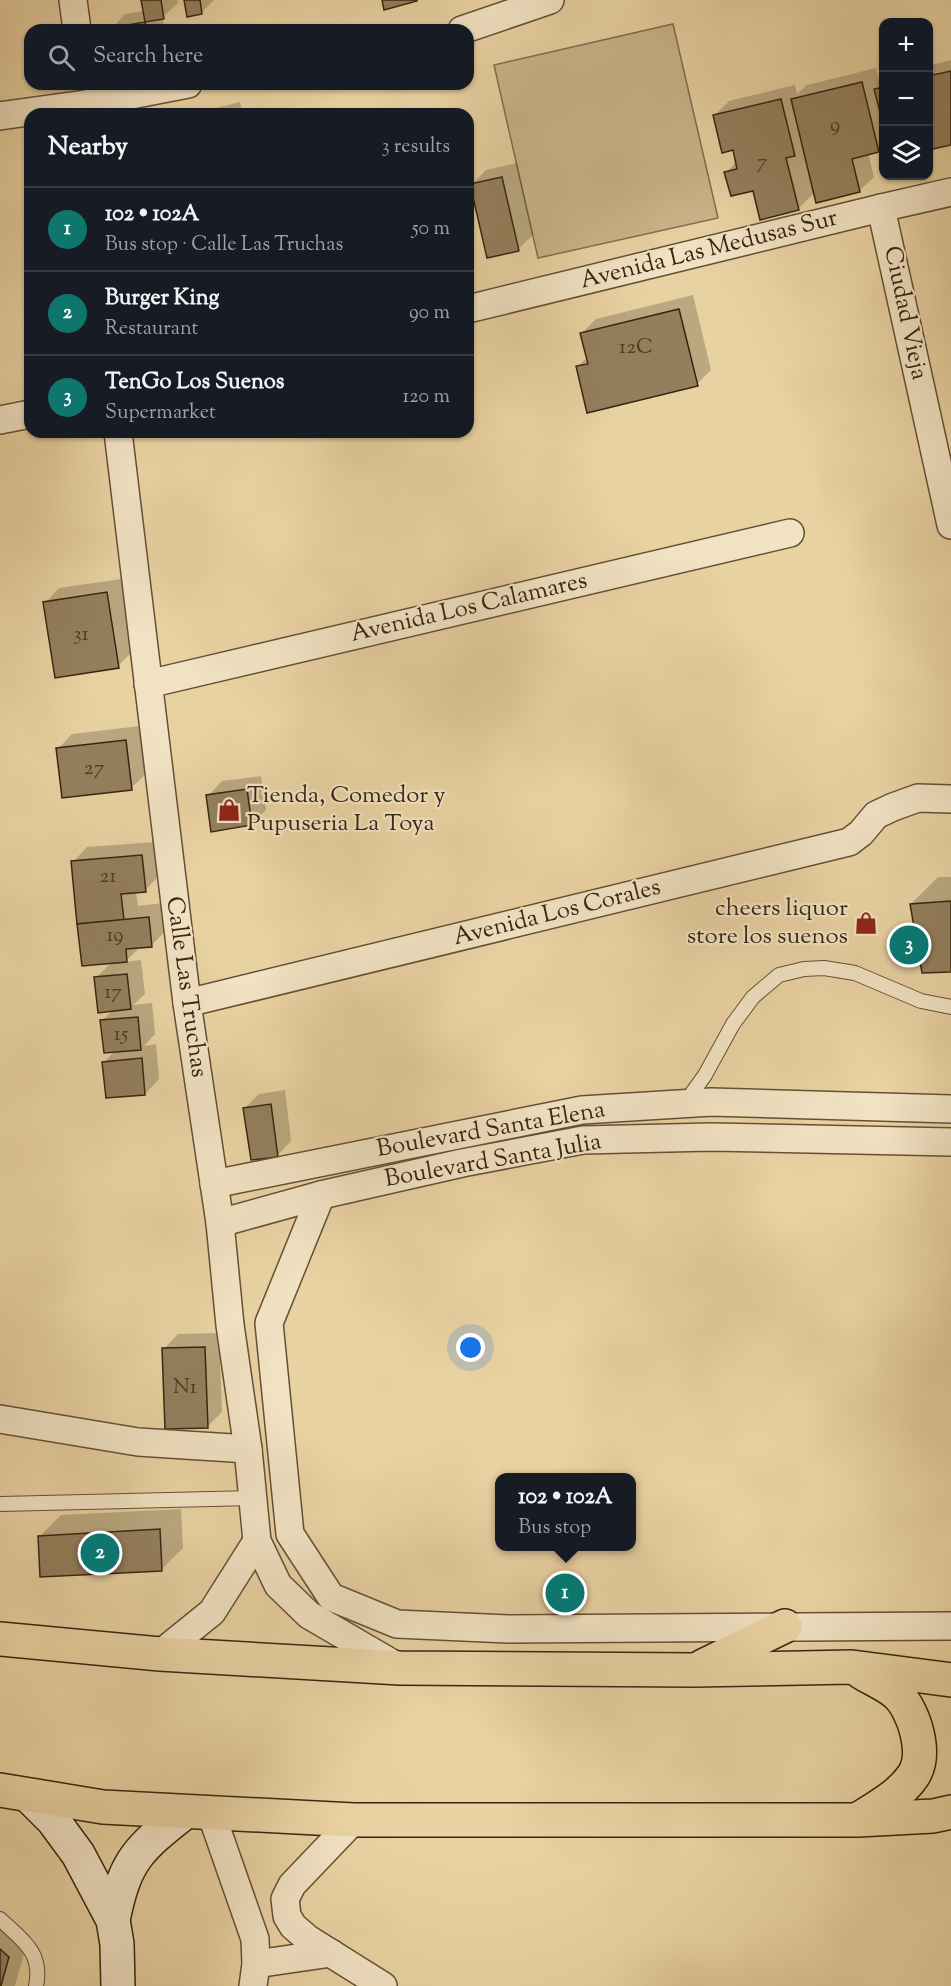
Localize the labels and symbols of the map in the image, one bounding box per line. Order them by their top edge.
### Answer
house number: 9 [830,111,840,141]
house number: 7 [757,148,768,178]
street label: Avenida Las Medusas Sur [577,202,841,298]
street label: Ciudad Vieja [874,243,936,383]
house number: 12C [619,333,653,363]
street label: Avenida Los Calamares [347,564,591,652]
house number: 31 [73,620,89,650]
house number: 27 [84,754,105,784]
place label: Tienda, Comedor y Pupuseria La Toya [247,779,445,841]
shop icon: Tienda, Comedor y Pupuseria La Toya [216,797,242,823]
house number: 21 [100,862,116,892]
street label: Avenida Los Corales [450,871,664,955]
place label: cheers liquor store los suenos [687,892,848,954]
street label: Calle Las Truchas [156,894,216,1080]
shop icon: cheers liquor store los suenos [853,910,879,936]
house number: 19 [106,921,124,951]
pin: 3 [890,922,928,968]
house number: 17 [104,978,122,1008]
house number: 15 [114,1020,128,1050]
street label: Boulevard Santa Elena [374,1093,608,1167]
street label: Boulevard Santa Julia [382,1125,604,1197]
your location [456,1333,485,1362]
house number: N1 [173,1373,197,1403]
pin: 2 [80,1530,120,1576]
pin: 1 [546,1570,584,1616]

